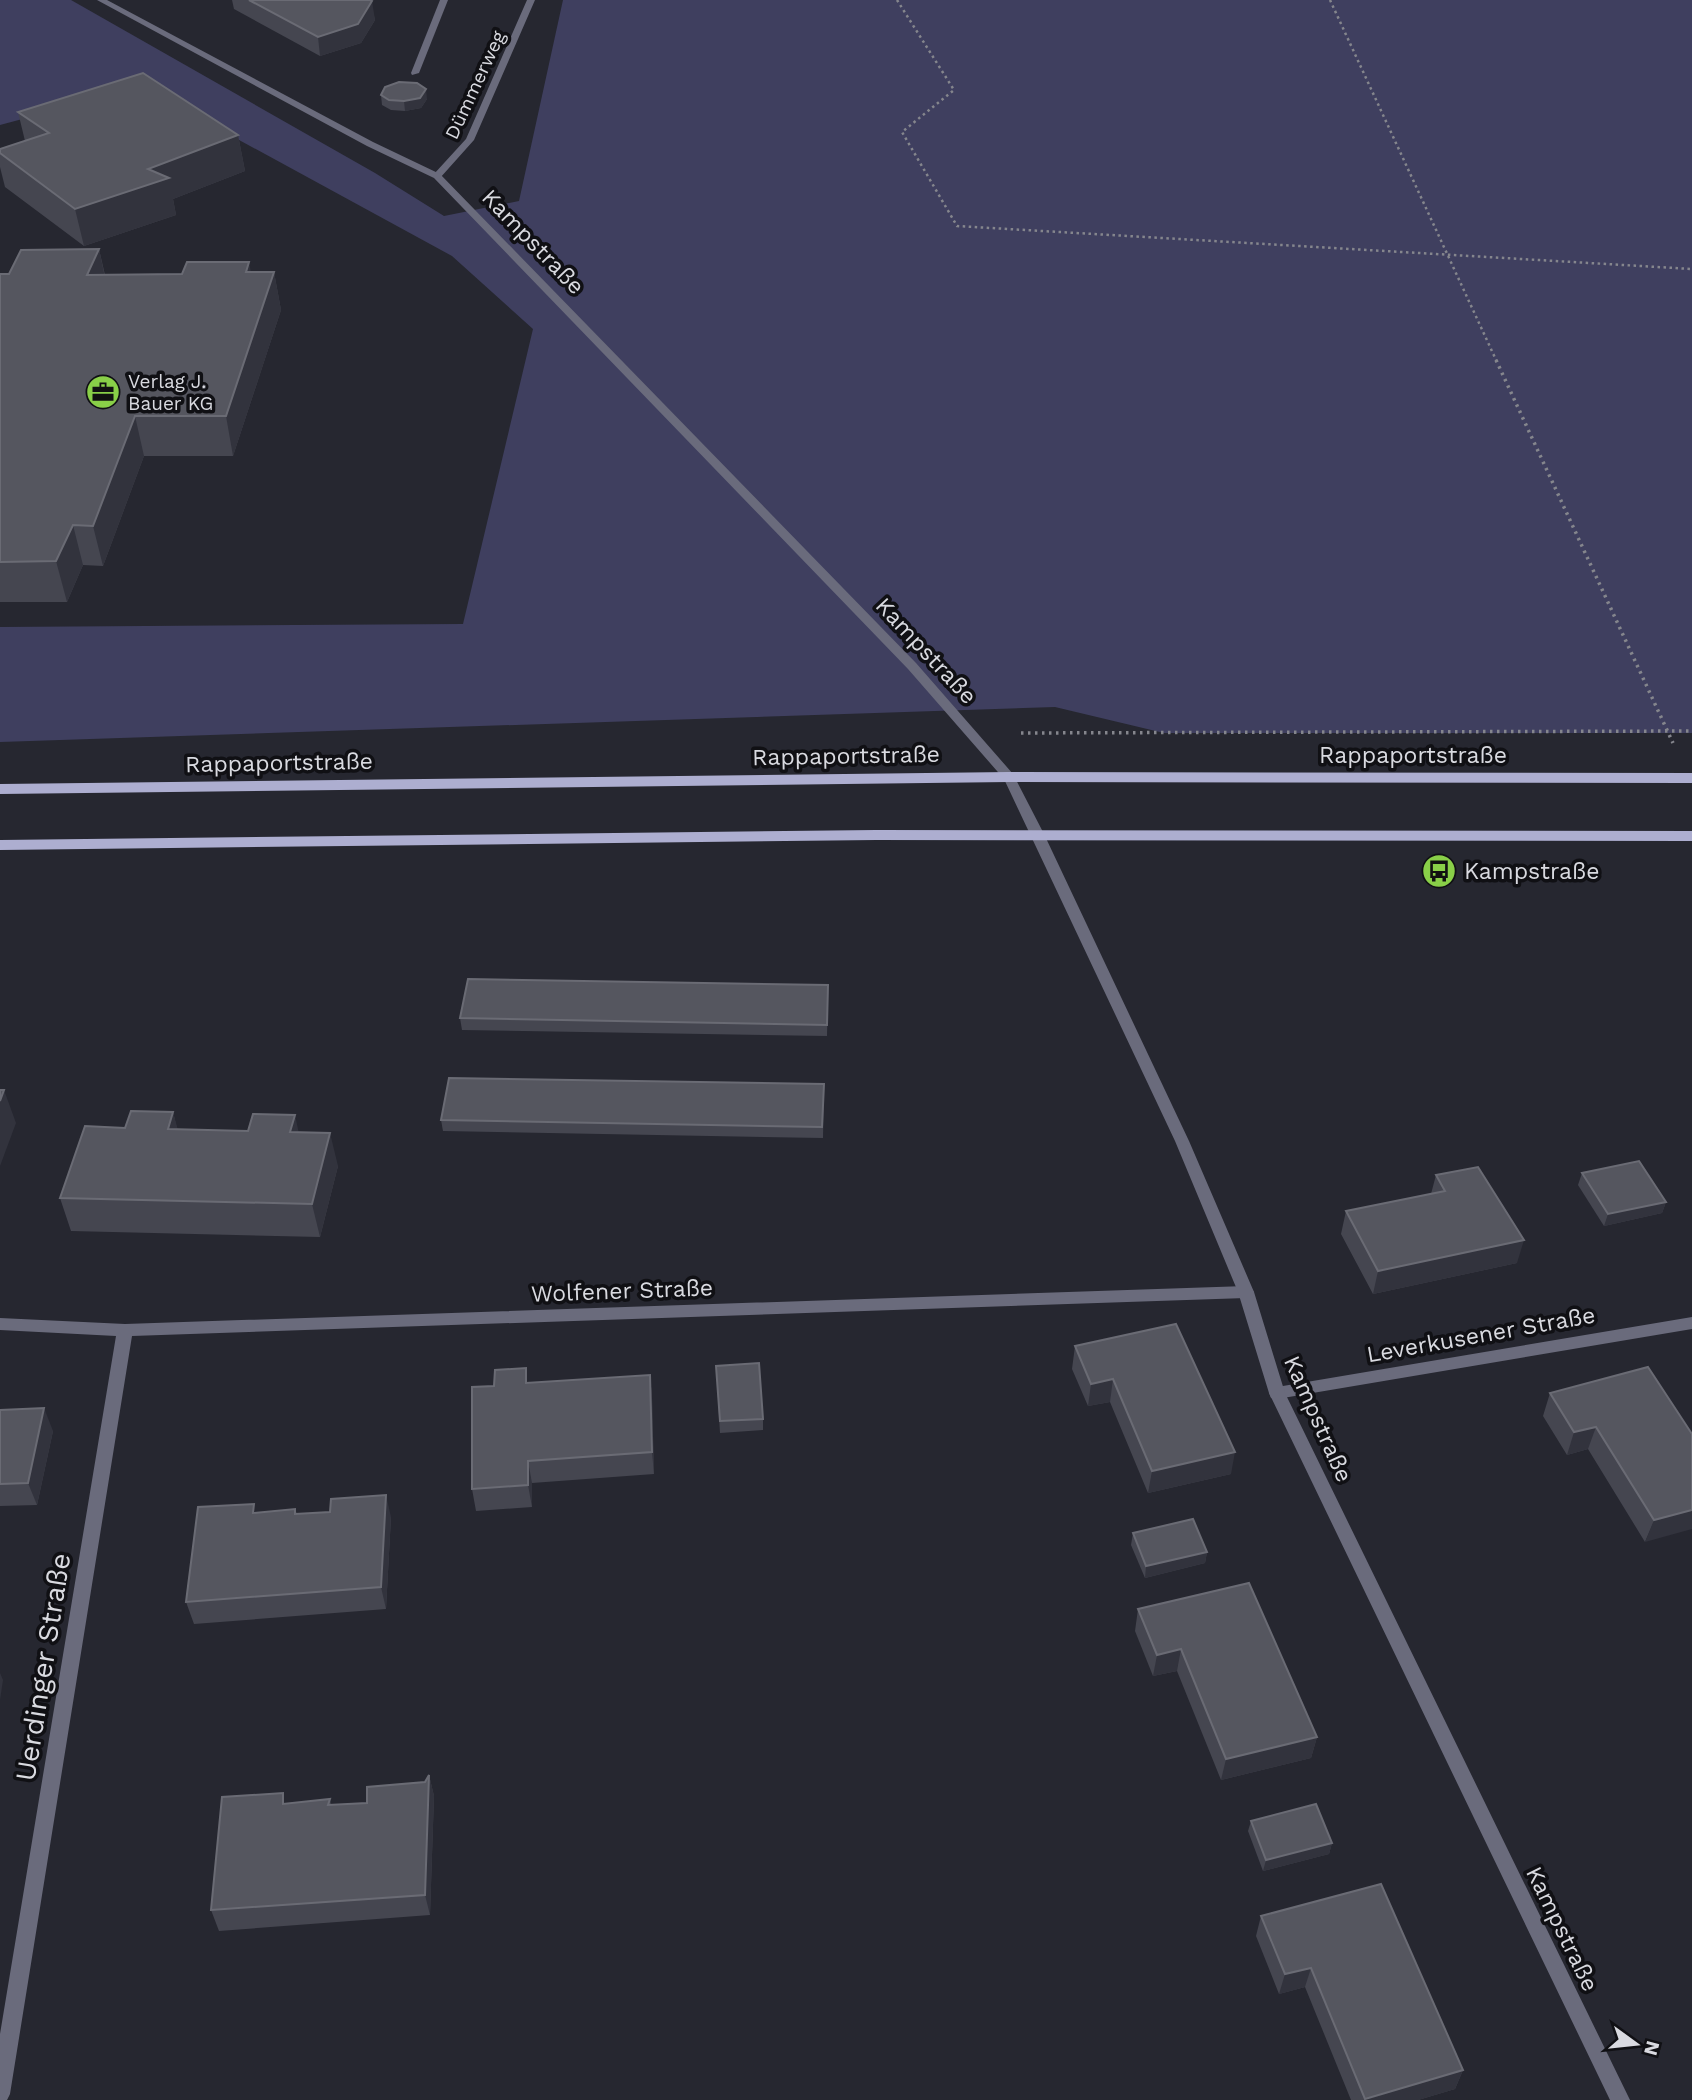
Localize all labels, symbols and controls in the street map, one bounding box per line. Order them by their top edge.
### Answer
street label: Dümmerweg [440,26,511,143]
street label: Kampstraße [476,184,590,300]
place label: Verlag J. Bauer KG [128,370,213,415]
office icon: Verlag J. Bauer KG [84,373,122,411]
street label: Kampstraße [870,592,982,710]
street label: Rappaportstraße [752,741,940,771]
street label: Rappaportstraße [1319,742,1507,769]
street label: Rappaportstraße [185,748,373,778]
bus stop icon: Kampstraße [1420,852,1458,890]
place label: Kampstraße [1464,858,1599,885]
street label: Wolfener Straße [530,1274,714,1308]
street label: Leverkusener Straße [1365,1302,1597,1368]
street label: Kampstraße [1278,1352,1358,1486]
street label: Uerdinger Straße [9,1551,77,1783]
street label: Kampstraße [1520,1862,1604,1996]
north arrow [1601,2009,1671,2079]
text: N [1639,2038,1665,2058]

